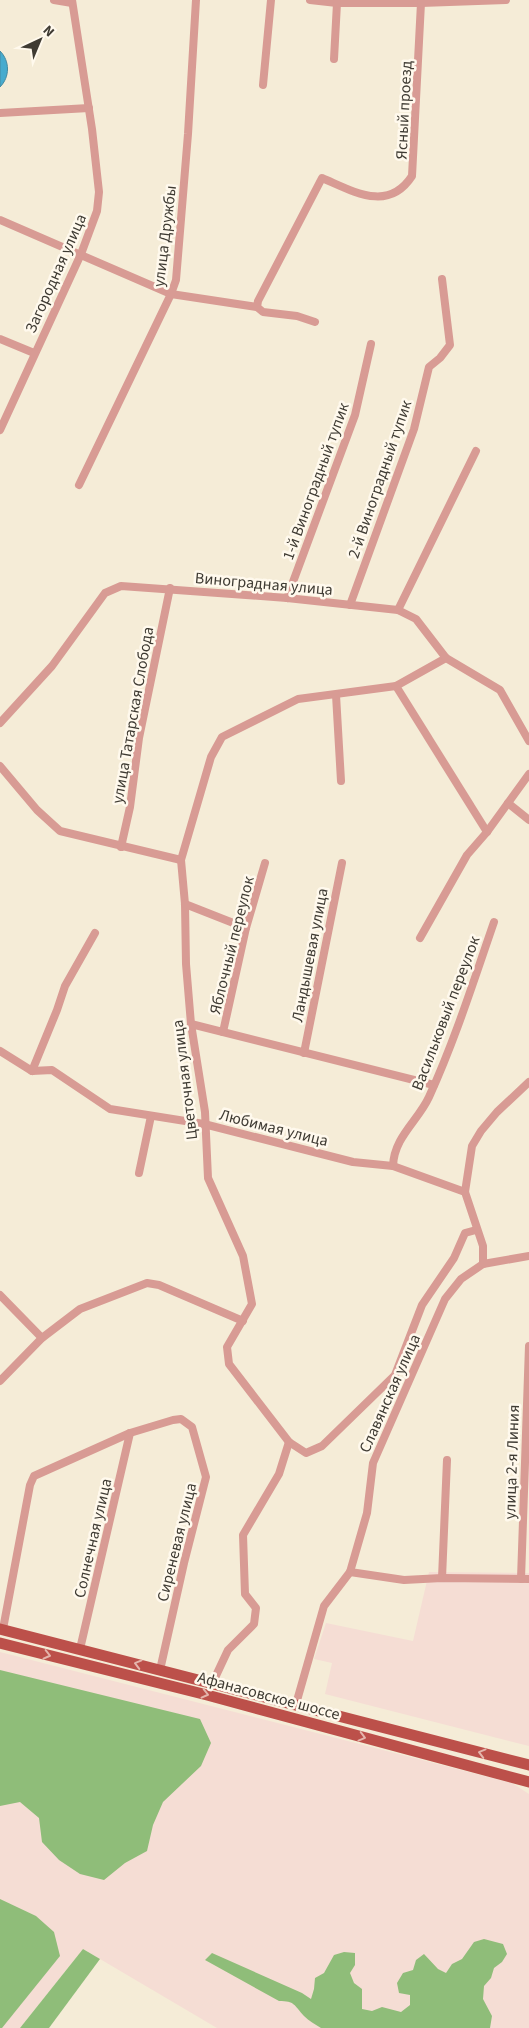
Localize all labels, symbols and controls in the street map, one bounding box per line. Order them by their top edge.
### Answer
north arrow [15,15,65,65]
text: N [38,21,59,42]
street label: Ясный проезд [390,60,418,160]
street label: улица Дружбы [148,184,182,288]
street label: Загородная улица [20,210,92,336]
street label: 2-й Виноградный тупик [343,397,417,561]
street label: 1-й Виноградный тупик [277,400,355,563]
street label: Виноградная улица [194,567,334,601]
street label: улица Татарская Слобода [107,625,159,805]
street label: Яблочный переулок [204,874,260,1016]
street label: Ландышевая улица [286,886,334,1024]
street label: Васильковый переулок [406,933,486,1094]
street label: Цветочная улица [167,1019,203,1141]
street label: Любимая улица [217,1104,330,1152]
street label: Славянская улица [354,1331,426,1456]
street label: улица 2-я Линия [499,1404,525,1520]
street label: Солнечная улица [69,1476,117,1600]
street label: Сиреневая улица [152,1481,202,1604]
one-way arrow [43,1649,52,1660]
one-way arrow [134,1659,143,1670]
street label: Афанасовское шоссе [195,1666,342,1726]
one-way arrow [200,1689,208,1699]
one-way arrow [357,1731,366,1742]
one-way arrow [478,1748,486,1758]

